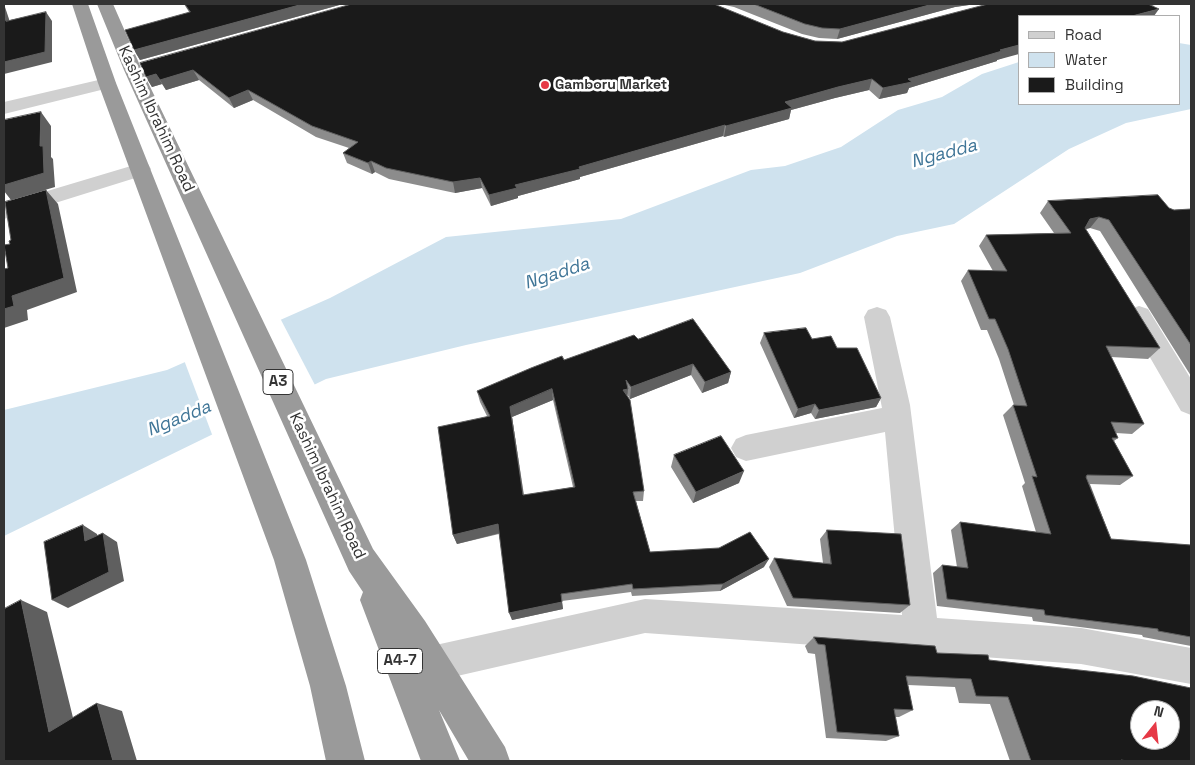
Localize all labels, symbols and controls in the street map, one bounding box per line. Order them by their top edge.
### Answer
legend [1018,15,1180,105]
text: Road [1065,25,1102,44]
street label: Kashim Ibrahim Road [114,43,198,195]
text: Water [1065,50,1107,69]
text: Building [1065,75,1124,94]
place label: Gamboru Market [555,77,667,93]
marker: Gamboru Market [539,79,551,91]
water label: Ngadda [909,135,979,173]
water label: Ngadda [522,253,592,295]
road number: A3 [263,370,293,394]
water label: Ngadda [144,396,214,442]
street label: Kashim Ibrahim Road [285,410,369,562]
road number: A4-7 [378,648,422,674]
north arrow [1130,700,1180,750]
text: N [1152,702,1166,721]

